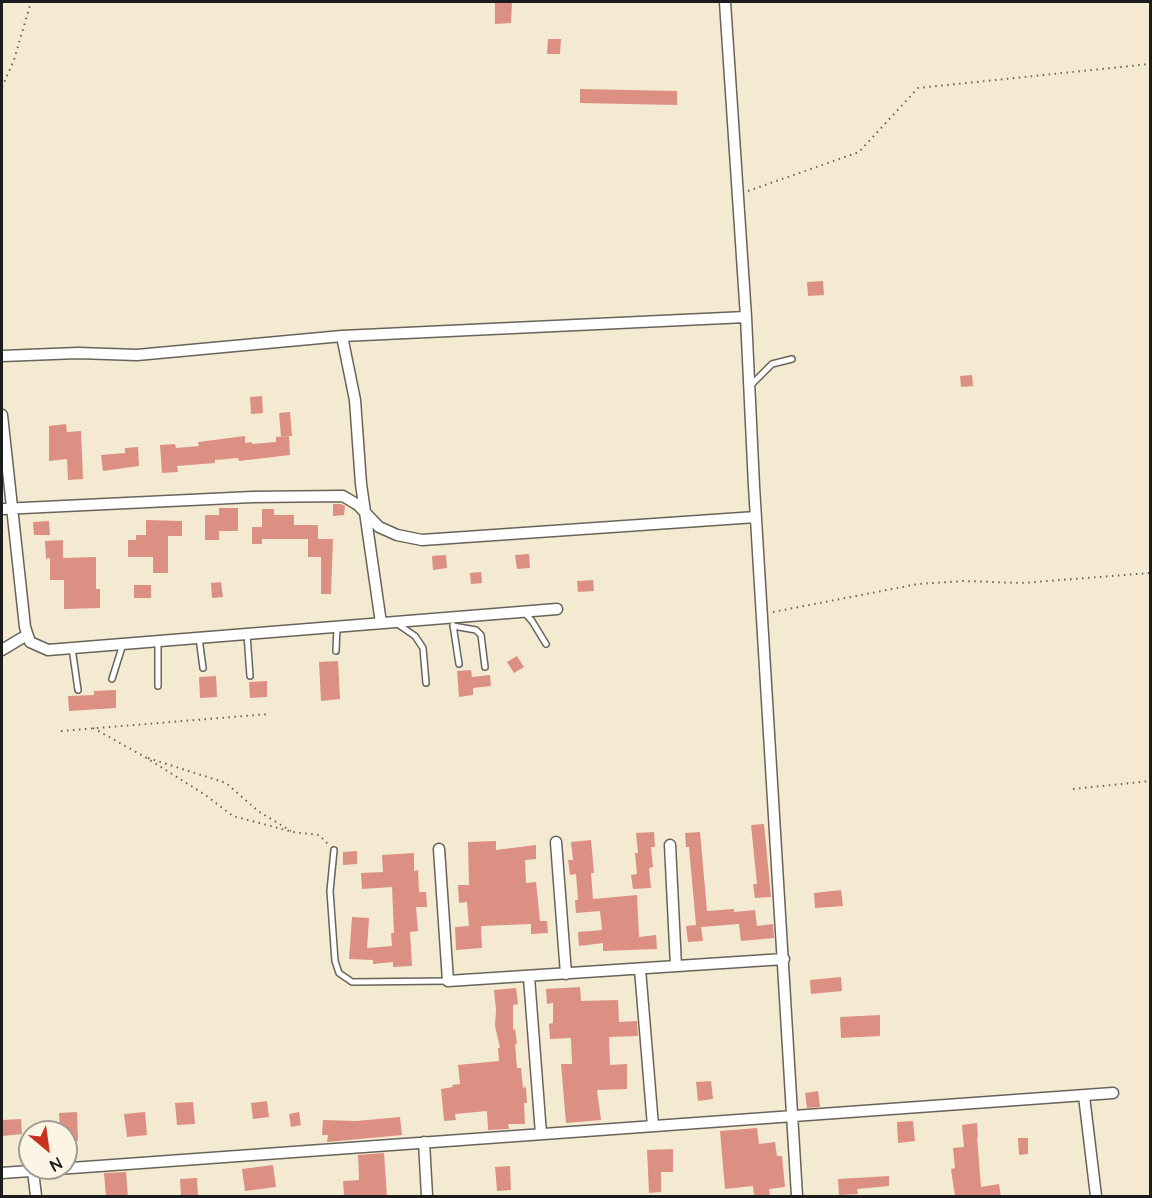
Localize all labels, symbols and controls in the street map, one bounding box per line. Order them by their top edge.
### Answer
north arrow [18,1120,78,1180]
text: N [46,1152,65,1176]

